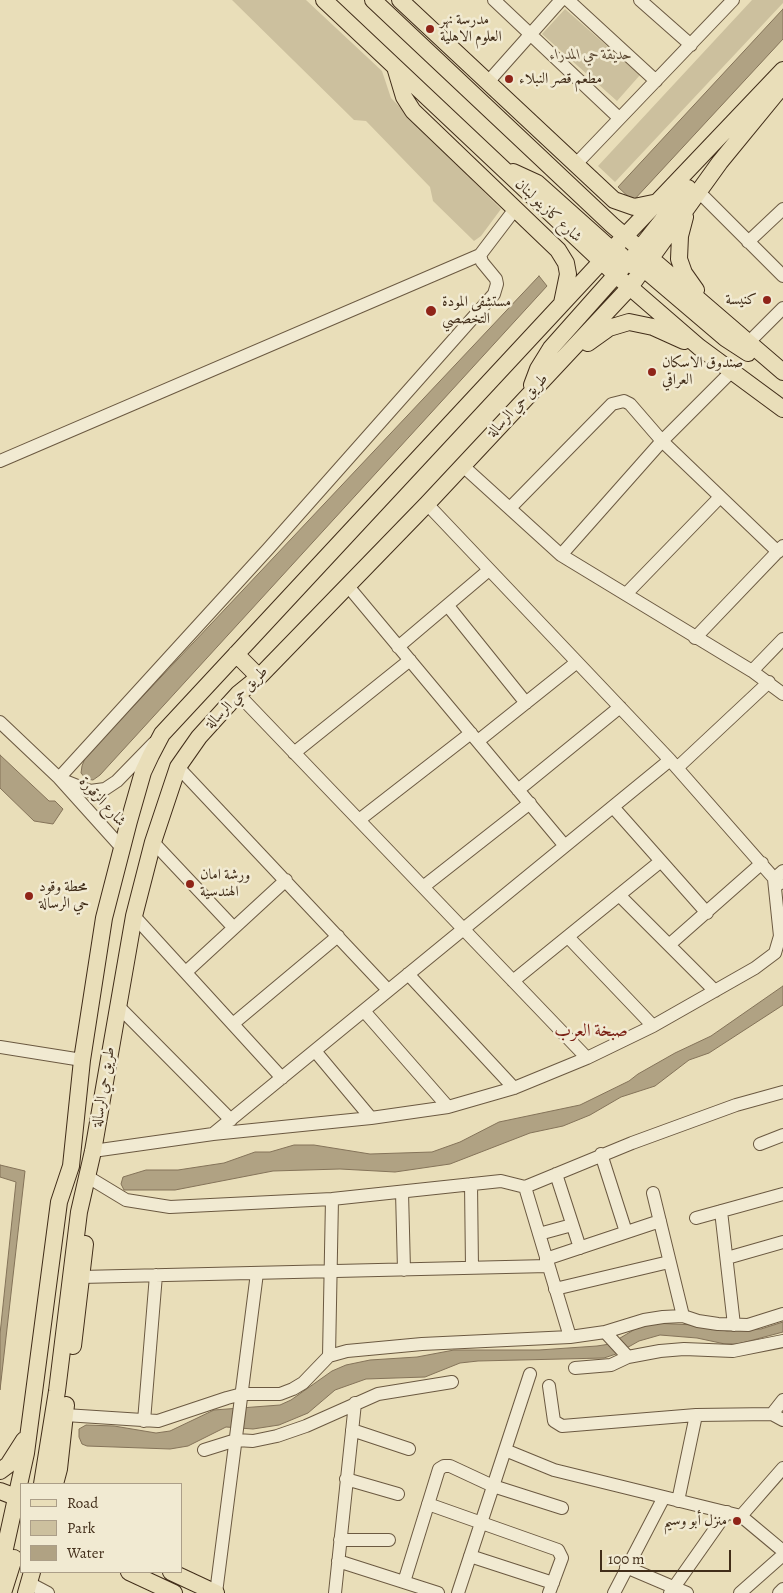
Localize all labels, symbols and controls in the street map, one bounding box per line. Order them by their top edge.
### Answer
place label: مدرسة نهر العلوم الاهلية [440,11,502,46]
marker: مدرسة نهر العلوم الاهلية [424,23,436,35]
park label: حديقة حي المدراء [550,46,632,64]
place label: مطعم قصر النبلاء [519,70,602,88]
marker: مطعم قصر النبلاء [503,73,515,85]
street label: شارع كازينو لبنان [511,175,585,247]
place label: كنيسة [726,291,757,309]
place label: مستشفى المودة التخصصي [442,293,511,328]
marker: كنيسة [761,294,773,306]
marker: مستشفى المودة التخصصي [424,304,438,318]
place label: صندوق الاسكان العراقي [662,354,743,389]
marker: صندوق الاسكان العراقي [646,366,658,378]
street label: طريق حي الرسالة [484,370,552,442]
street label: طريق حي الرسالة [202,663,272,733]
street label: شارع الزقورة [75,773,129,831]
place label: ورشة امان الهندسية [200,866,250,901]
place label: محطة وقود حي الرسالة [39,878,89,913]
marker: ورشة امان الهندسية [184,878,196,890]
marker: محطة وقود حي الرسالة [23,890,35,902]
district label: صبخة العرب [554,1021,628,1043]
street label: طريق حي الرسالة [89,1046,119,1128]
legend [20,1483,182,1573]
text: Road [67,1493,98,1513]
place label: منزل أبو وسيم [663,1512,727,1530]
marker: منزل أبو وسيم [731,1515,743,1527]
text: Park [67,1518,95,1538]
scale bar [603,1540,734,1572]
text: Water [67,1543,104,1563]
text: 100 m [608,1549,645,1569]

